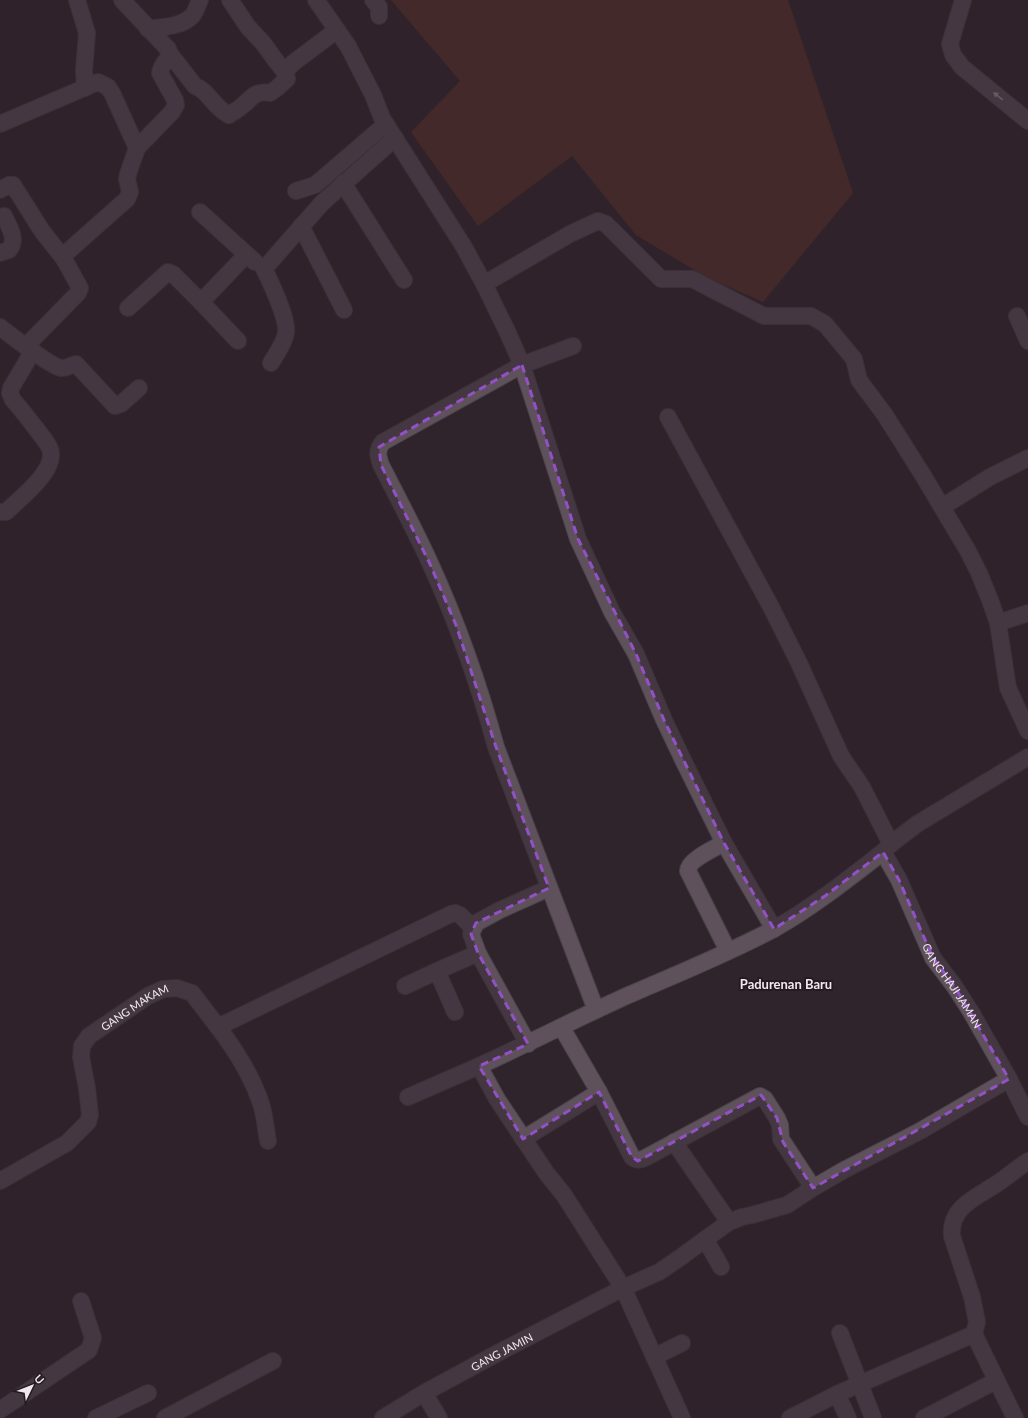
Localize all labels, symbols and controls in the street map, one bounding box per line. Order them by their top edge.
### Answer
one-way arrow [992,92,1003,101]
street label: GANG HAJI JAMAN [921,941,985,1030]
district label: Padurenan Baru [740,976,832,992]
street label: GANG MAKAM [98,981,170,1033]
street label: GANG JAMIN [468,1330,535,1373]
north arrow [12,1366,52,1406]
text: U [32,1371,47,1386]

